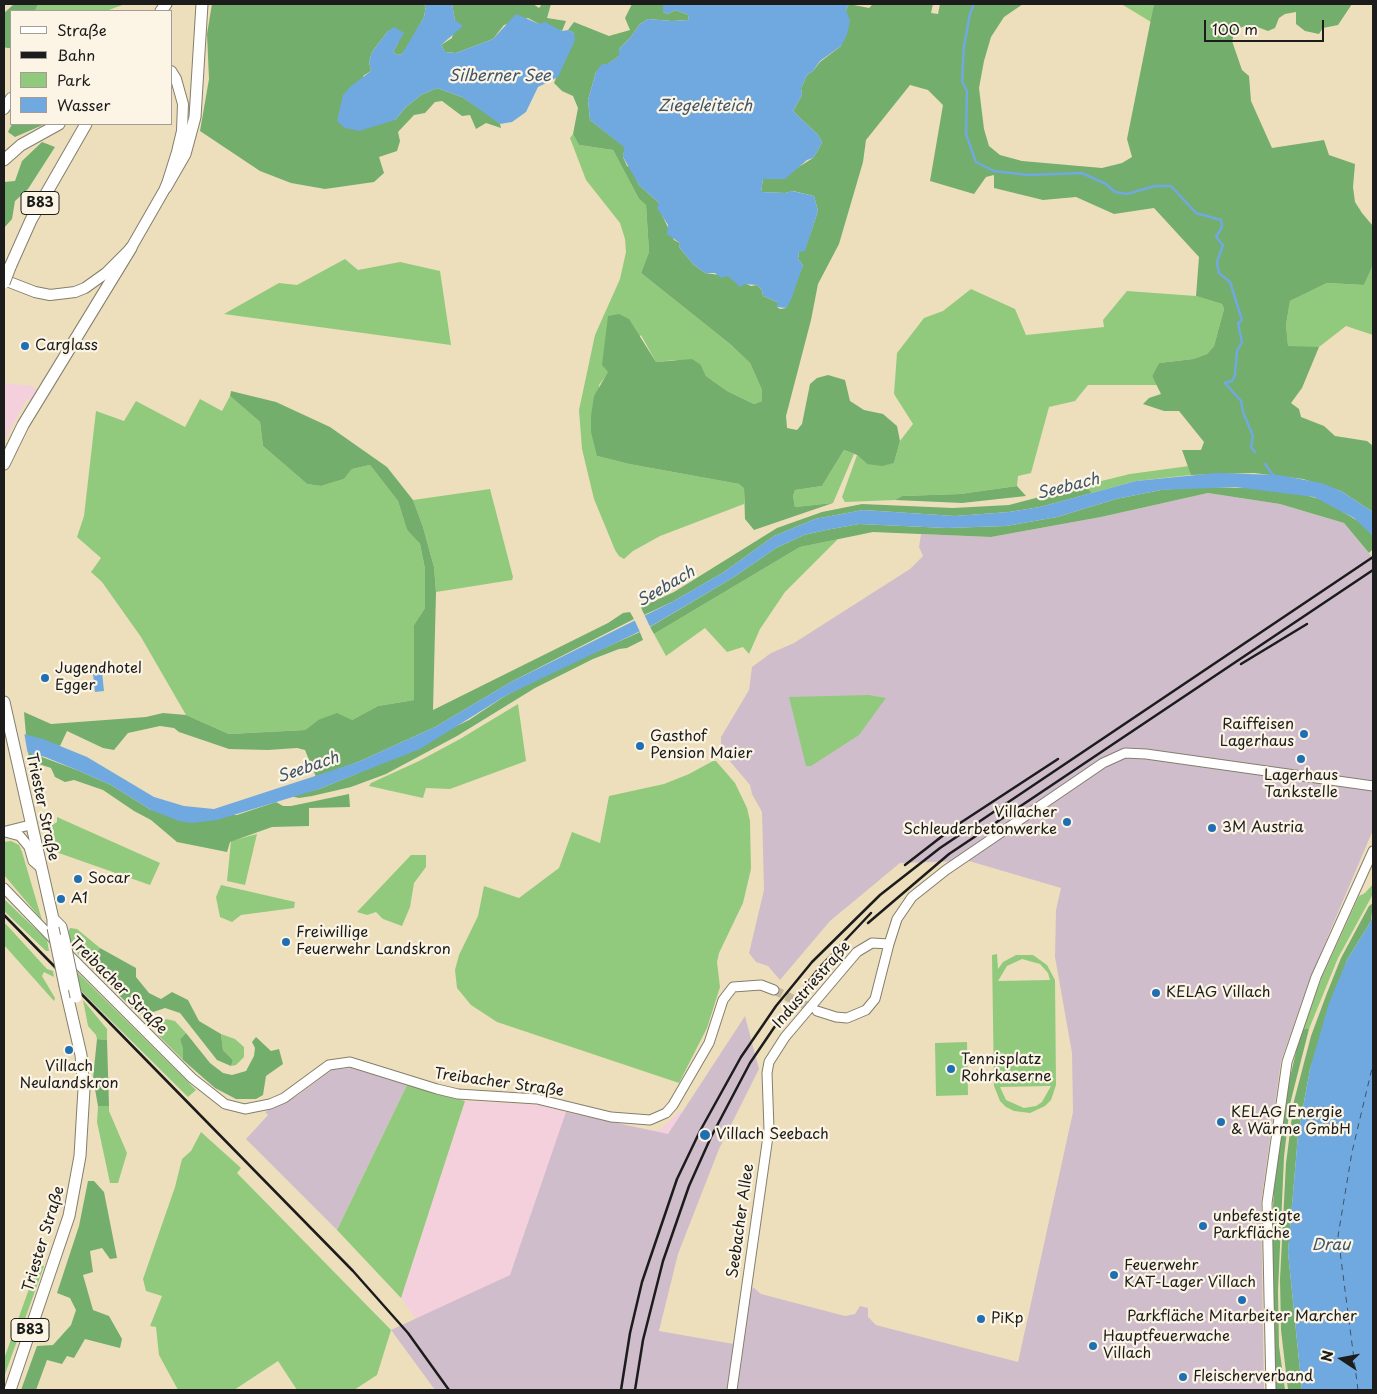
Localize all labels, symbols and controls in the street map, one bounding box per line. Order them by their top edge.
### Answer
legend [10,10,172,125]
scale bar [1207,10,1327,42]
text: 100 m [1212,17,1258,40]
text: Straße [57,18,107,41]
text: Bahn [57,43,95,66]
water label: Silberner See [449,67,551,87]
text: Park [57,68,91,91]
text: Wasser [57,93,110,116]
water label: Ziegeleiteich [658,97,752,117]
road number: B83 [21,192,59,214]
place label: Carglass [35,337,98,355]
marker: Carglass [19,340,31,352]
water label: Seebach [1035,470,1101,504]
water label: Seebach [634,563,698,611]
place label: Jugendhotel Egger [55,660,142,695]
marker: Jugendhotel Egger [39,672,51,684]
place label: Raiffeisen Lagerhaus [1220,716,1294,751]
place label: Gasthof Pension Maier [650,728,752,763]
marker: Raiffeisen Lagerhaus [1298,728,1310,740]
marker: Gasthof Pension Maier [634,740,646,752]
water label: Seebach [275,749,341,787]
street label: Triester Straße [22,751,62,863]
marker: Lagerhaus Tankstelle [1295,753,1307,765]
place label: Lagerhaus Tankstelle [1264,767,1338,802]
place label: Villacher Schleuderbetonwerke [903,804,1057,839]
marker: Villacher Schleuderbetonwerke [1061,816,1073,828]
place label: 3M Austria [1222,819,1304,837]
marker: 3M Austria [1206,822,1218,834]
place label: Socar [88,870,130,888]
marker: Socar [72,873,84,885]
place label: A1 [71,890,88,908]
marker: A1 [55,893,67,905]
place label: Freiwillige Feuerwehr Landskron [296,924,451,959]
street label: Treibacher Straße [65,933,171,1039]
marker: Freiwillige Feuerwehr Landskron [280,936,292,948]
street label: Industriestraße [769,938,855,1032]
place label: KELAG Villach [1166,984,1270,1002]
marker: KELAG Villach [1150,987,1162,999]
marker: Villach Neulandskron [63,1044,75,1056]
place label: Tennisplatz Rohrkaserne [961,1051,1052,1086]
place label: Villach Neulandskron [19,1058,119,1093]
marker: Tennisplatz Rohrkaserne [945,1063,957,1075]
street label: Treibacher Straße [433,1065,565,1101]
place label: KELAG Energie & Wärme GmbH [1231,1104,1351,1139]
marker: KELAG Energie & Wärme GmbH [1215,1116,1227,1128]
place label: Villach Seebach [716,1126,829,1144]
marker: Villach Seebach [698,1128,712,1142]
street label: Seebacher Allee [724,1163,758,1279]
street label: Triester Straße [19,1184,69,1294]
place label: unbefestigte Parkfläche [1213,1208,1301,1243]
marker: unbefestigte Parkfläche [1197,1220,1209,1232]
water label: Drau [1312,1236,1350,1256]
place label: Feuerwehr KAT-Lager Villach [1124,1257,1256,1292]
marker: Feuerwehr KAT-Lager Villach [1108,1269,1120,1281]
marker: Parkfläche Mitarbeiter Marcher [1236,1294,1248,1306]
place label: Parkfläche Mitarbeiter Marcher [1127,1308,1357,1326]
place label: PiKp [991,1310,1023,1328]
marker: PiKp [975,1313,987,1325]
road number: B83 [11,1318,49,1342]
place label: Hauptfeuerwache Villach [1103,1328,1230,1363]
north arrow [1317,1334,1367,1384]
marker: Hauptfeuerwache Villach [1087,1340,1099,1352]
text: N [1315,1349,1338,1363]
place label: Fleischerverband [1193,1368,1313,1386]
marker: Fleischerverband [1177,1371,1189,1383]

